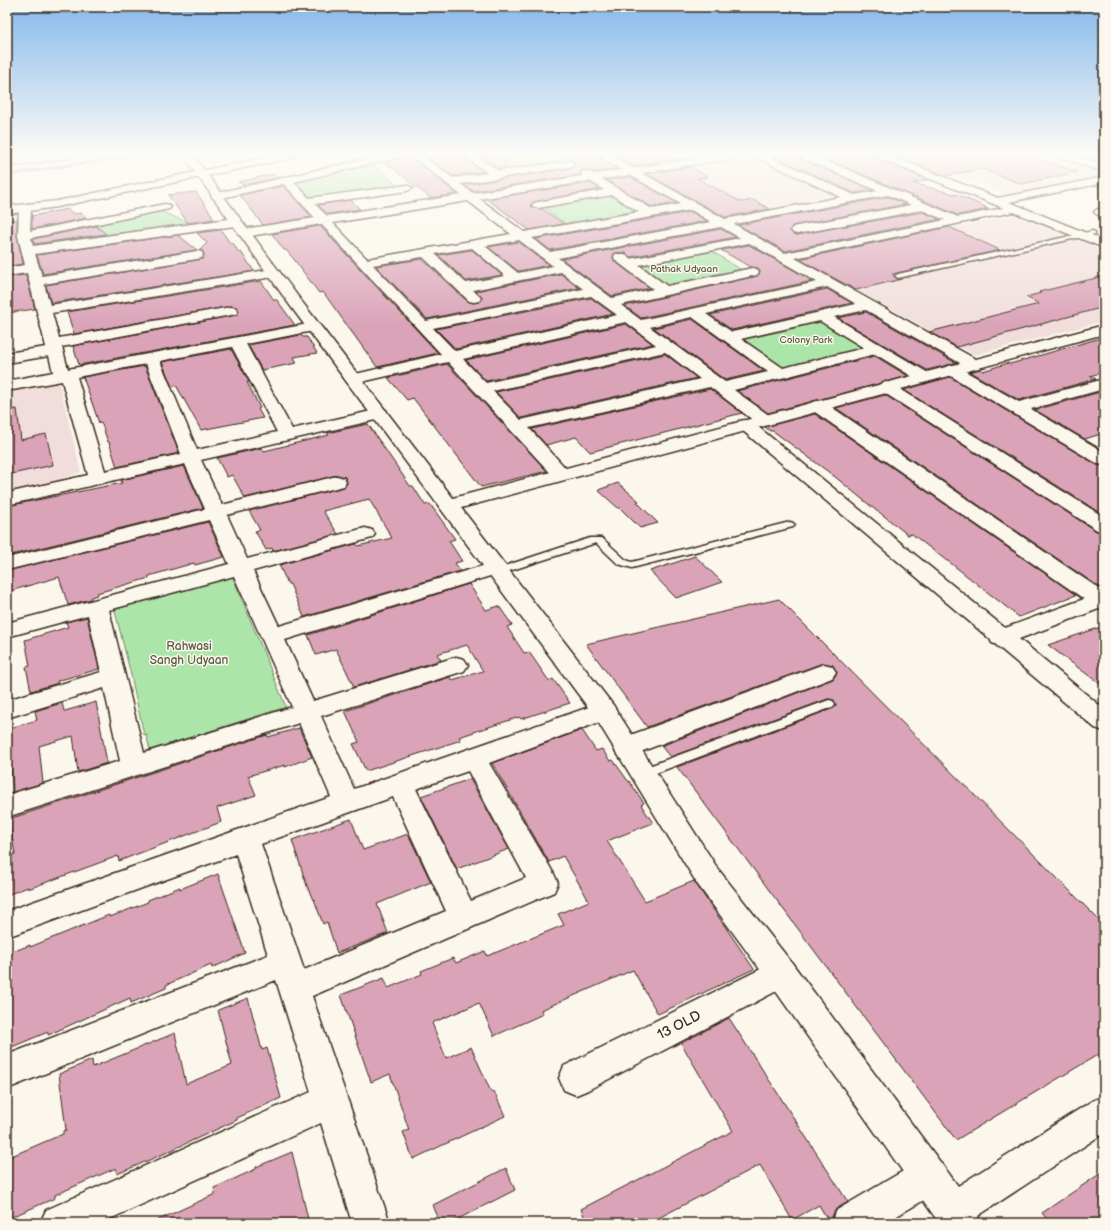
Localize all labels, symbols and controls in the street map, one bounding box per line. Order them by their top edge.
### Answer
park label: Pathak Udyaan [650,263,718,275]
park label: Colony Park [780,334,833,346]
park label: Rahwasi Sangh Udyaan [150,639,229,668]
street label: 13 OLD [654,1007,704,1043]

